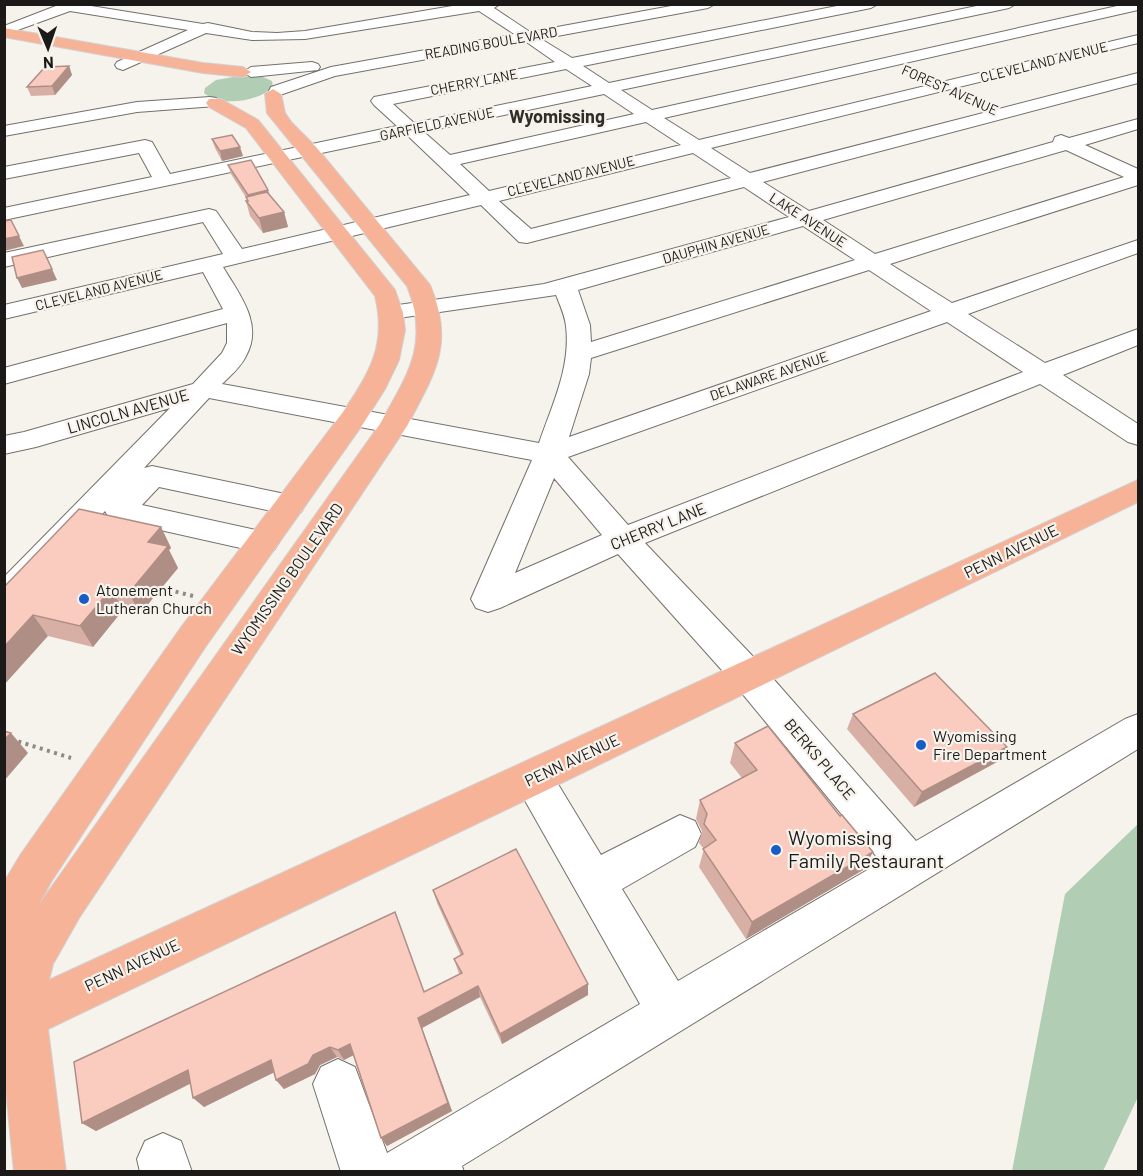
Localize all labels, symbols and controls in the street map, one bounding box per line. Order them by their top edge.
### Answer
north arrow [18,18,78,78]
street label: READING BOULEVARD [423,22,559,63]
street label: CLEVELAND AVENUE [978,37,1109,86]
text: N [43,54,54,73]
street label: FOREST AVENUE [899,61,1001,118]
street label: CHERRY LANE [429,65,519,98]
street label: GARFIELD AVENUE [378,103,496,144]
district label: Wyomissing [509,105,605,127]
street label: CLEVELAND AVENUE [505,151,636,200]
street label: LAKE AVENUE [767,188,850,251]
street label: DAUPHIN AVENUE [660,220,771,267]
street label: CLEVELAND AVENUE [33,265,164,314]
street label: DELAWARE AVENUE [707,347,830,404]
street label: LINCOLN AVENUE [65,384,191,437]
street label: CHERRY LANE [607,498,708,553]
street label: WYOMISSING BOULEVARD [227,499,346,659]
street label: PENN AVENUE [961,520,1061,582]
place label: Atonement Lutheran Church [96,580,212,617]
marker: Atonement Lutheran Church [77,592,91,606]
street label: BERKS PLACE [781,714,860,803]
place label: Wyomissing Fire Department [933,726,1047,763]
street label: PENN AVENUE [521,729,622,790]
marker: Wyomissing Fire Department [914,738,928,752]
place label: Wyomissing Family Restaurant [788,825,944,872]
marker: Wyomissing Family Restaurant [769,843,783,857]
street label: PENN AVENUE [81,934,182,995]

